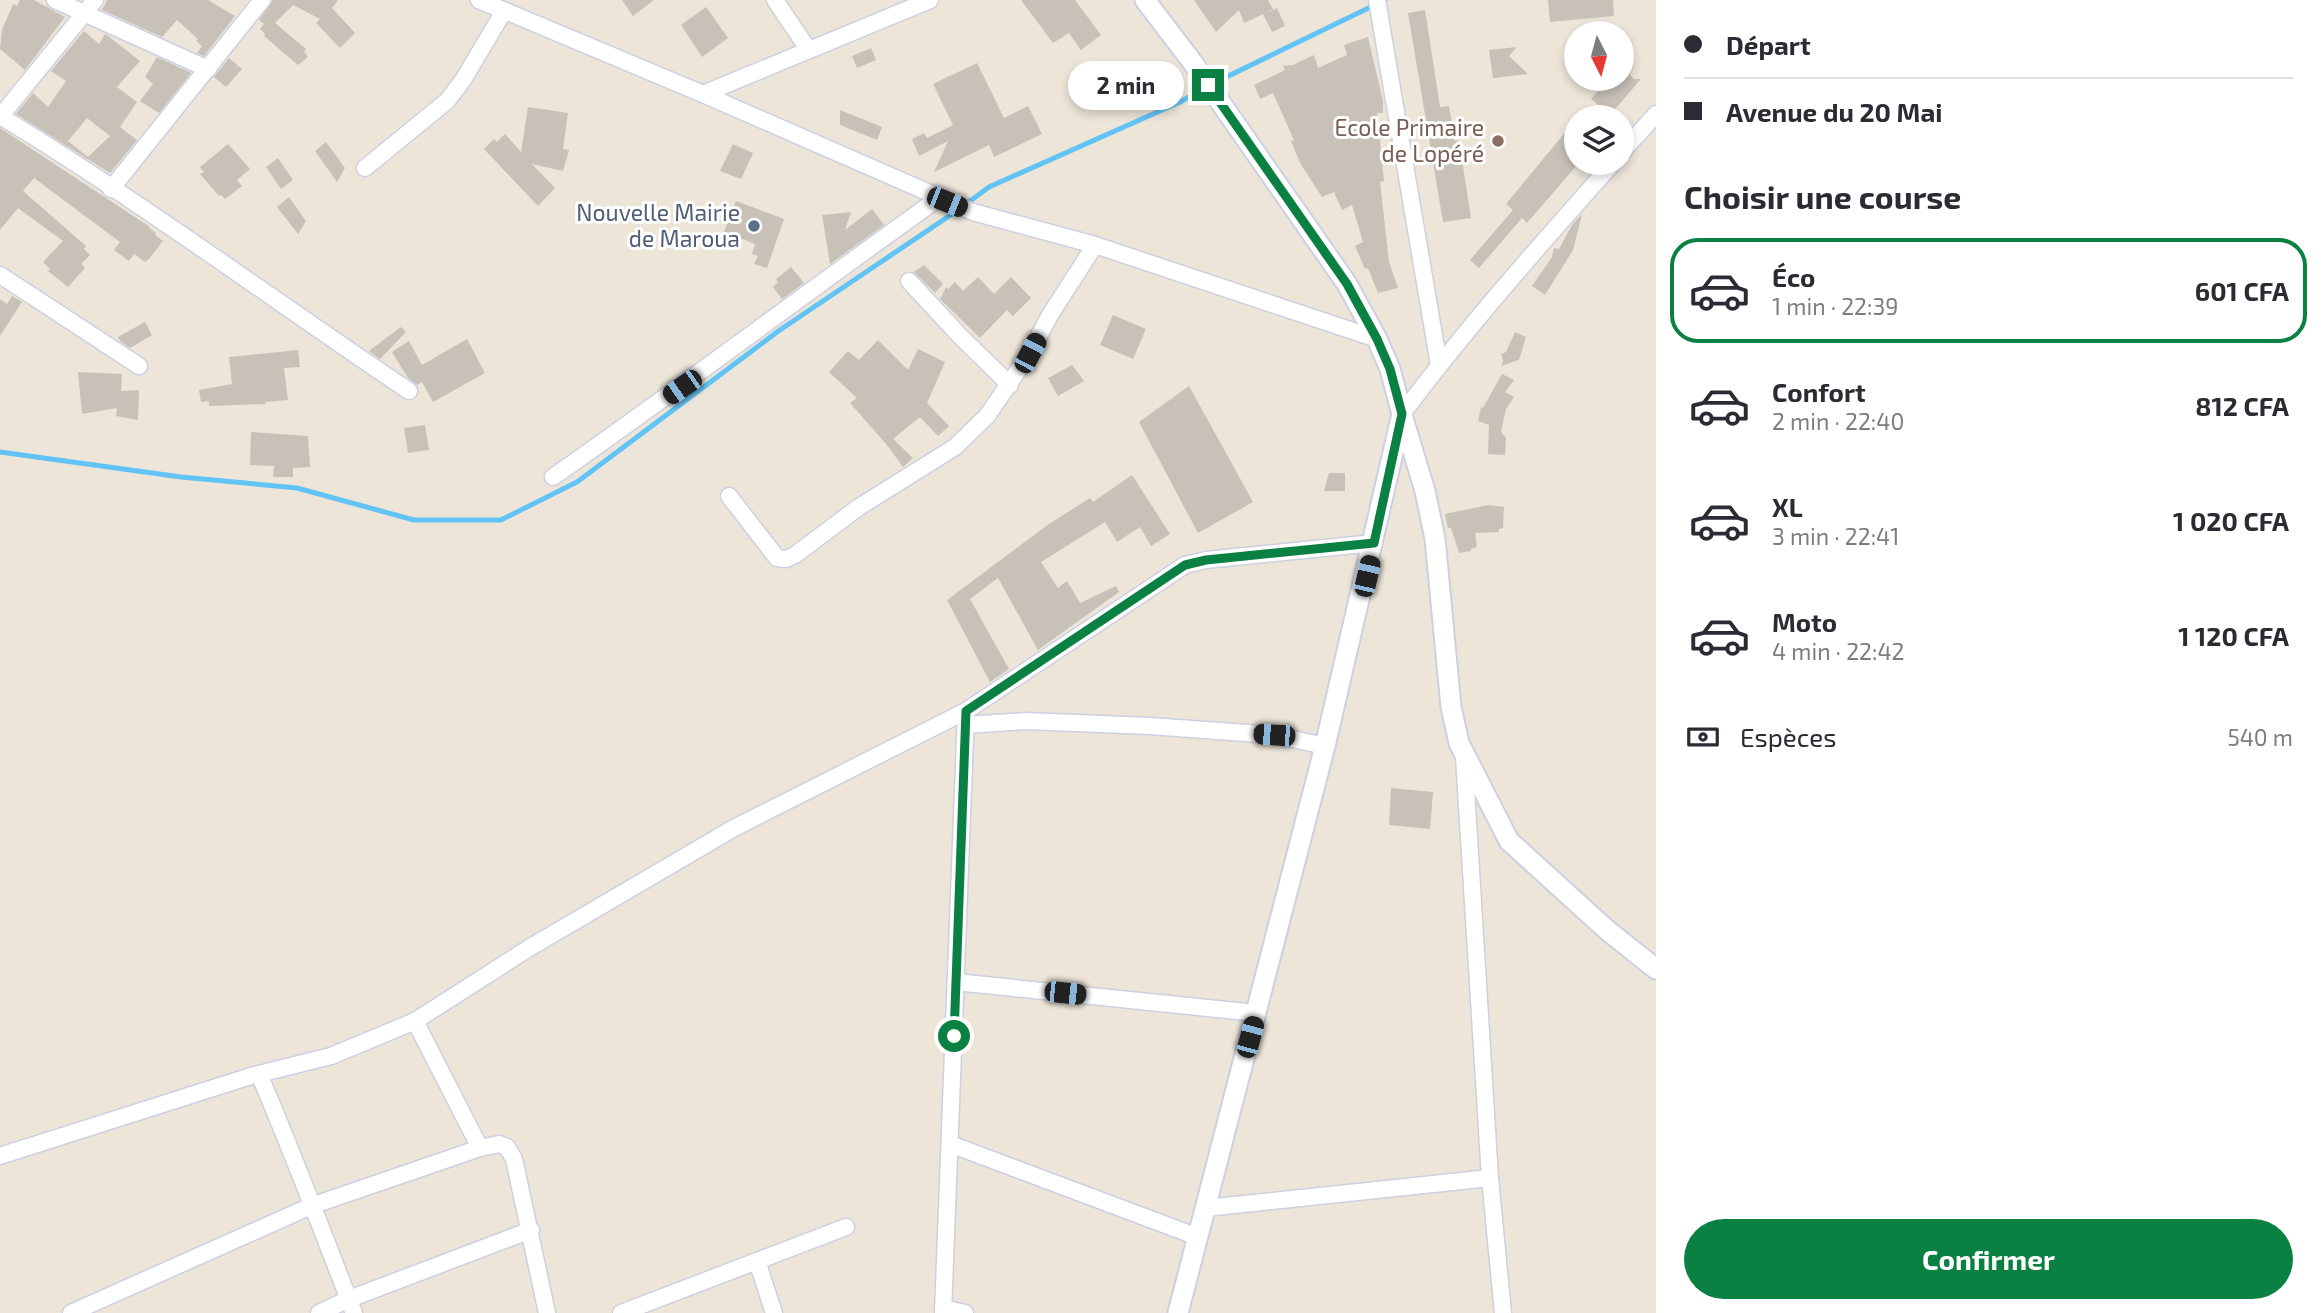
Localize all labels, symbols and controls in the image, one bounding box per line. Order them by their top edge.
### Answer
north arrow [1564,21,1634,91]
map controls [1564,21,1634,175]
text: Départ [1726,29,1811,60]
callout: 2 min [1068,60,1184,110]
route end [1192,69,1224,101]
text: 2 min [1097,71,1155,99]
text: Avenue du 20 Mai [1726,96,1942,127]
button: layers [1564,105,1634,175]
place label: Ecole Primaire de Lopéré [1334,113,1484,167]
marker: Ecole Primaire de Lopéré [1490,133,1506,149]
text: Choisir une course [1684,177,1961,215]
car [924,184,971,220]
place label: Nouvelle Mairie de Maroua [576,198,740,252]
marker: Nouvelle Mairie de Maroua [746,218,762,234]
icon: car [1688,259,1751,322]
text: Éco [1772,261,1815,292]
text: 601 CFA [2195,275,2289,306]
text: 1 min · 22:39 [1772,292,1898,320]
car [1011,330,1050,376]
car [659,366,706,408]
icon: car [1688,374,1751,437]
text: Confort [1772,376,1866,407]
text: 812 CFA [2195,390,2289,421]
text: 2 min · 22:40 [1772,407,1904,435]
icon: car [1688,489,1751,552]
text: XL [1772,491,1803,522]
text: 1 020 CFA [2173,505,2289,536]
text: 3 min · 22:41 [1772,522,1899,550]
car [1353,553,1382,599]
icon: car [1688,604,1751,667]
text: Moto [1772,606,1837,637]
text: 1 120 CFA [2178,620,2289,651]
text: 4 min · 22:42 [1772,637,1905,665]
icon: cash [1684,718,1722,756]
text: Espèces [1740,721,1837,752]
car [1253,723,1296,747]
text: 540 m [2227,723,2293,751]
car [1044,980,1087,1006]
car [1235,1014,1266,1060]
route start [938,1020,970,1052]
button: Confirmer [1684,1219,2293,1299]

